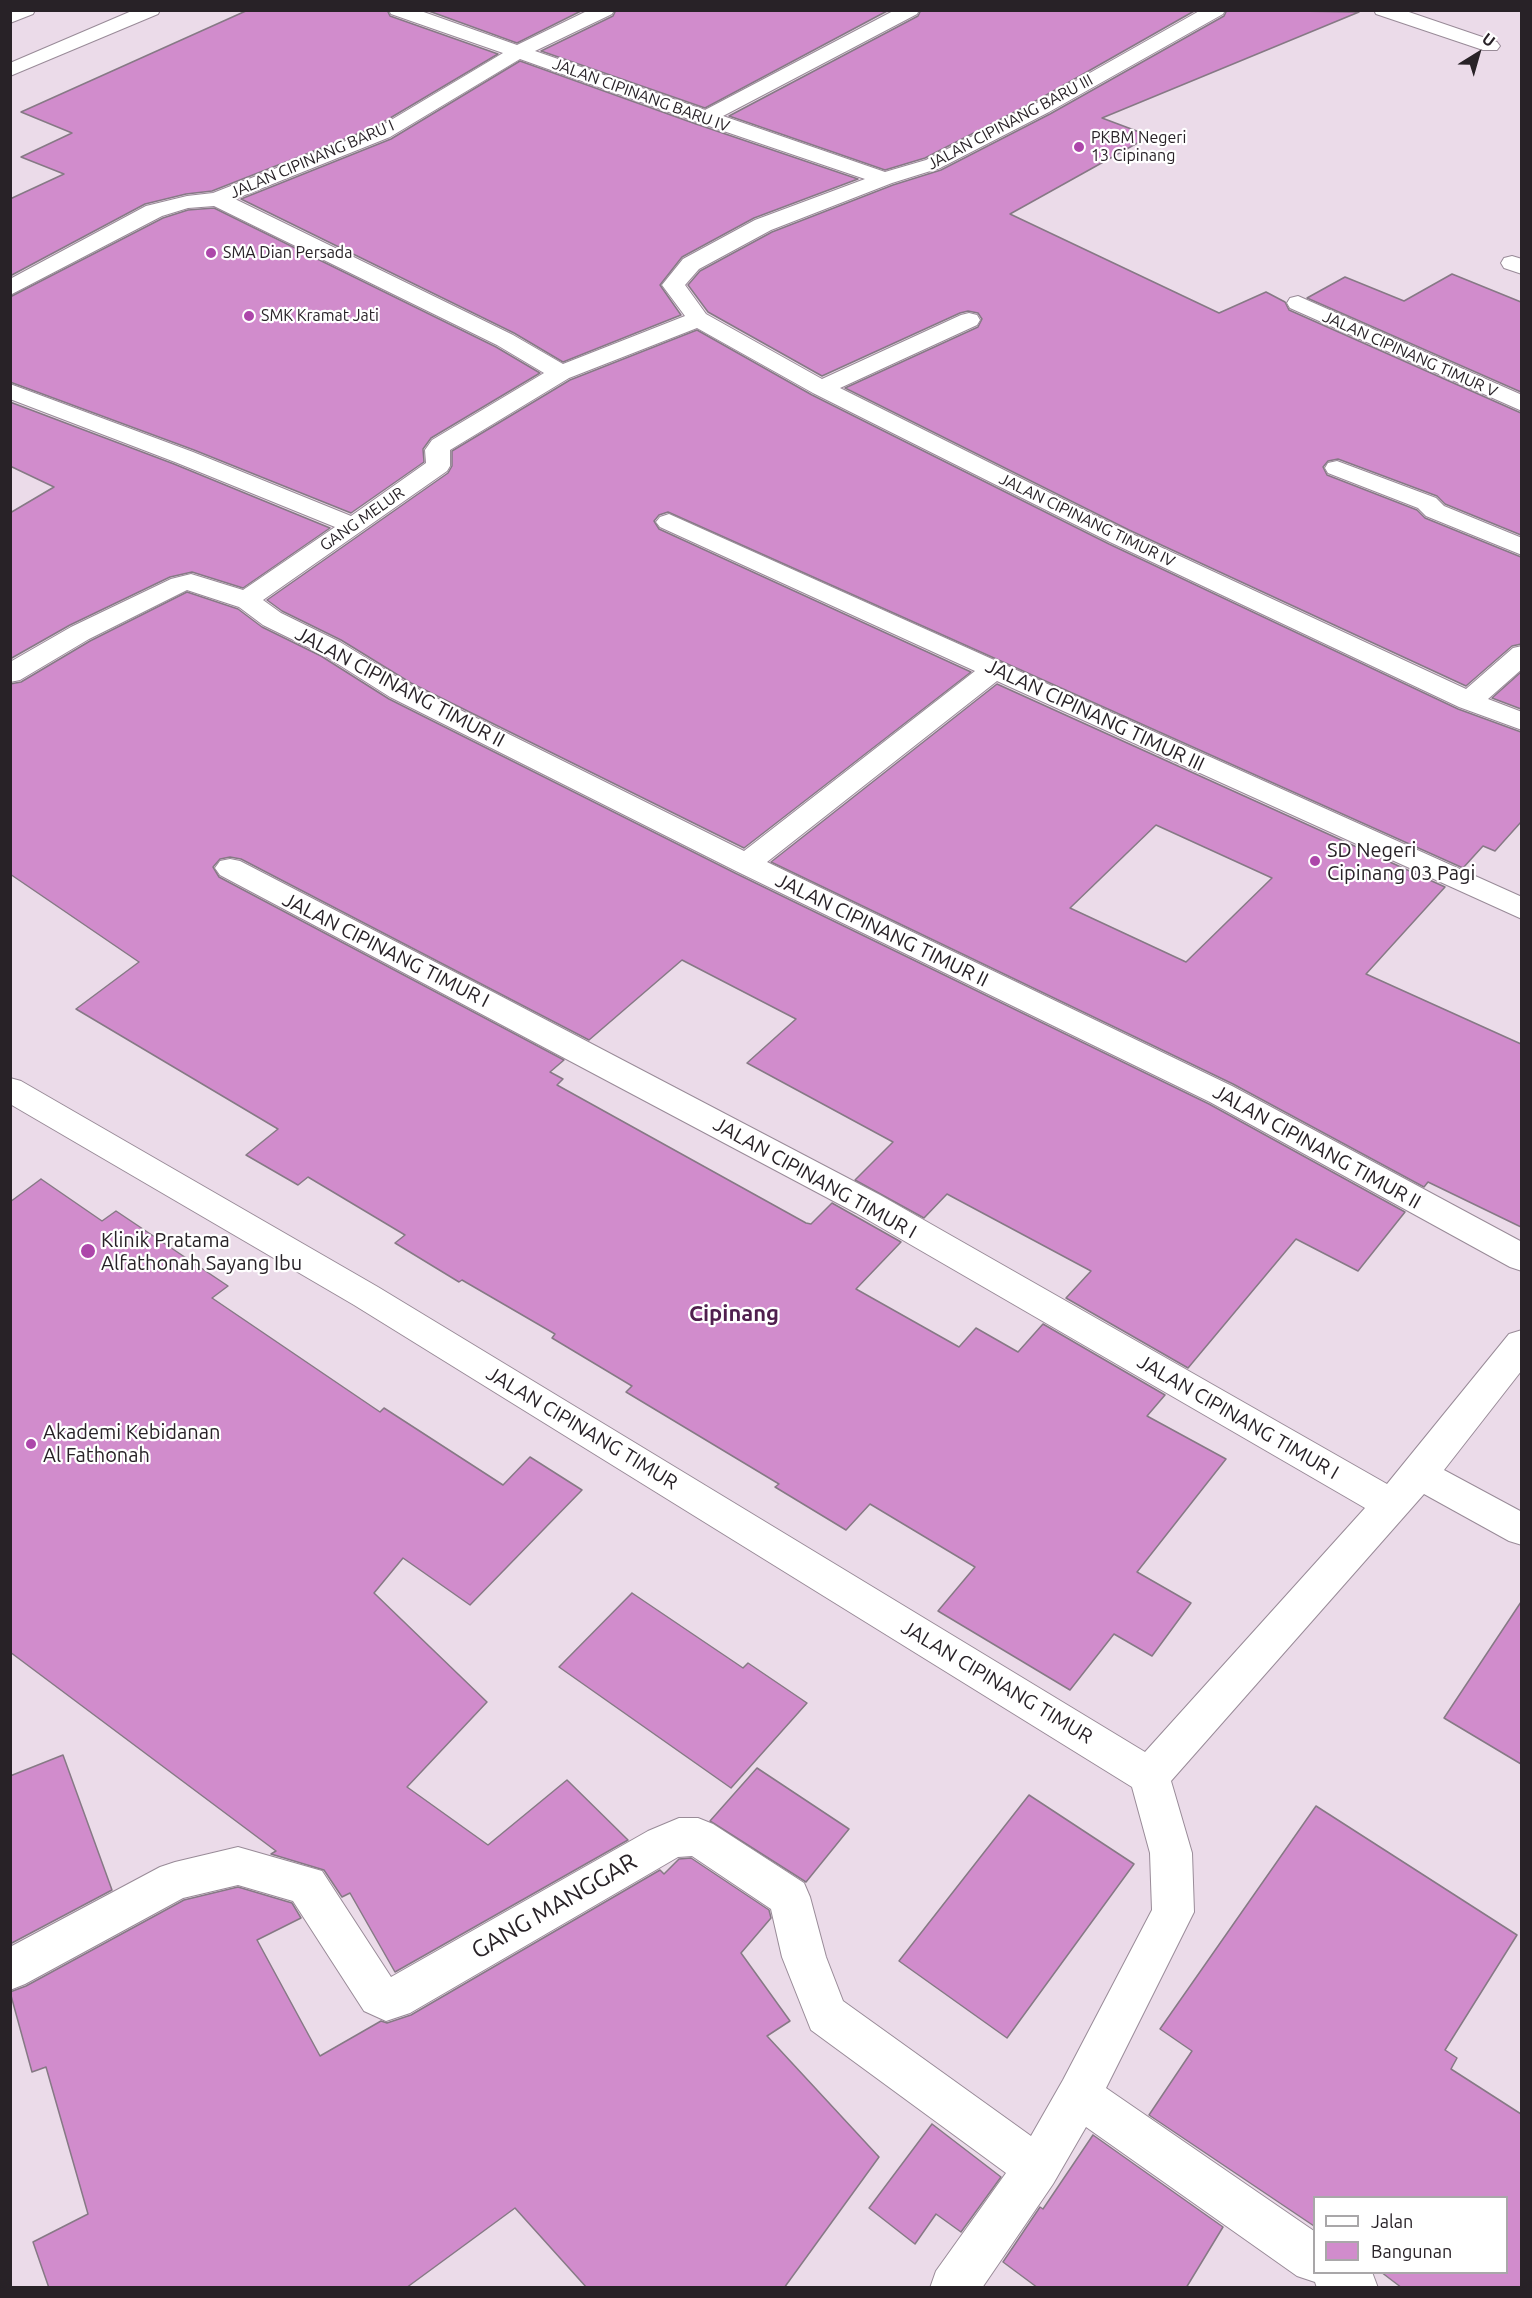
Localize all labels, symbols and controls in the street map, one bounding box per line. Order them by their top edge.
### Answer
north arrow [1448,24,1508,84]
text: U [1479,29,1499,50]
street label: JALAN CIPINANG BARU IV [550,54,732,136]
street label: JALAN CIPINANG BARU III [924,70,1096,174]
street label: JALAN CIPINANG BARU I [227,116,397,202]
place label: PKBM Negeri 13 Cipinang [1091,128,1186,166]
marker: PKBM Negeri 13 Cipinang [1072,140,1086,154]
place label: SMA Dian Persada [223,243,352,263]
marker: SMA Dian Persada [204,246,218,260]
place label: SMK Kramat Jati [261,306,379,326]
street label: JALAN CIPINANG TIMUR V [1320,307,1500,401]
marker: SMK Kramat Jati [242,309,256,323]
street label: JALAN CIPINANG TIMUR IV [996,469,1178,571]
street label: GANG MELUR [316,483,408,555]
street label: JALAN CIPINANG TIMUR II [291,622,509,752]
street label: JALAN CIPINANG TIMUR III [982,654,1208,776]
place label: SD Negeri Cipinang 03 Pagi [1327,838,1475,885]
marker: SD Negeri Cipinang 03 Pagi [1308,854,1322,868]
street label: JALAN CIPINANG TIMUR II [772,868,992,992]
street label: JALAN CIPINANG TIMUR I [279,887,493,1013]
street label: JALAN CIPINANG TIMUR II [1209,1080,1425,1214]
street label: JALAN CIPINANG TIMUR I [709,1112,921,1244]
place label: Klinik Pratama Alfathonah Sayang Ibu [101,1228,302,1275]
marker: Klinik Pratama Alfathonah Sayang Ibu [79,1242,97,1260]
district label: Cipinang [689,1301,779,1327]
street label: JALAN CIPINANG TIMUR I [1133,1349,1343,1485]
street label: JALAN CIPINANG TIMUR [482,1361,682,1495]
place label: Akademi Kebidanan Al Fathonah [43,1420,220,1467]
marker: Akademi Kebidanan Al Fathonah [24,1437,38,1451]
street label: JALAN CIPINANG TIMUR [897,1615,1097,1749]
street label: GANG MANGGAR [466,1847,642,1965]
legend [1313,2196,1508,2274]
text: Jalan [1371,2211,1413,2231]
text: Bangunan [1371,2241,1452,2261]

